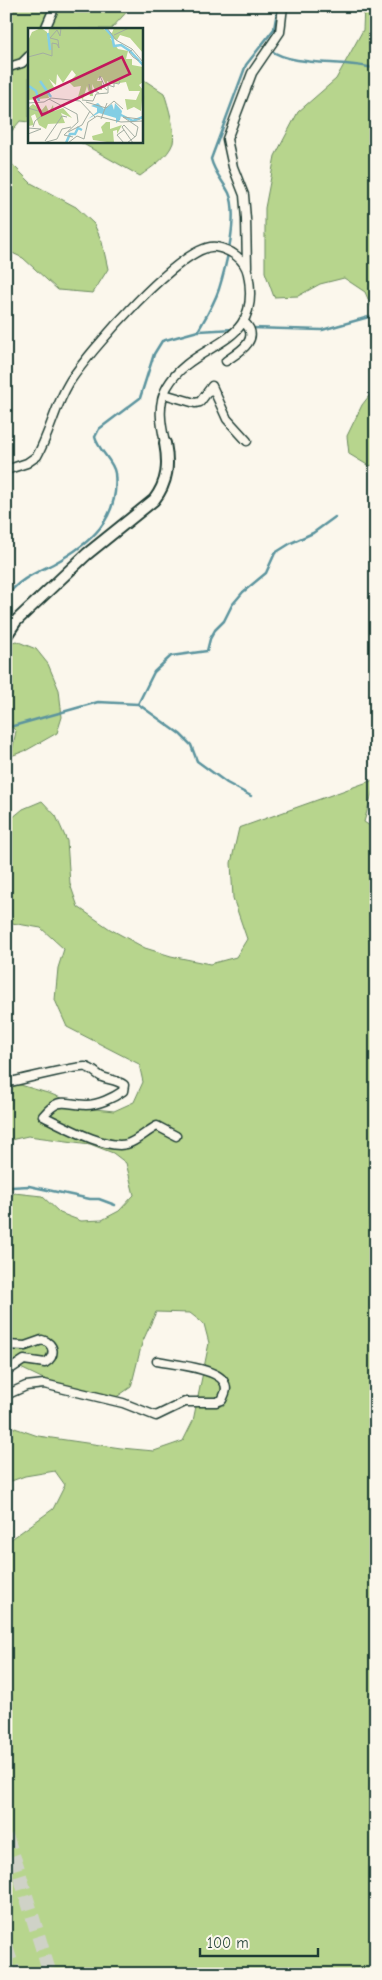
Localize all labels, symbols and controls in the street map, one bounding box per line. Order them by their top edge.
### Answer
inset map [28,28,142,142]
scale bar [200,1925,317,1957]
text: 100 m [207,1934,249,1952]

